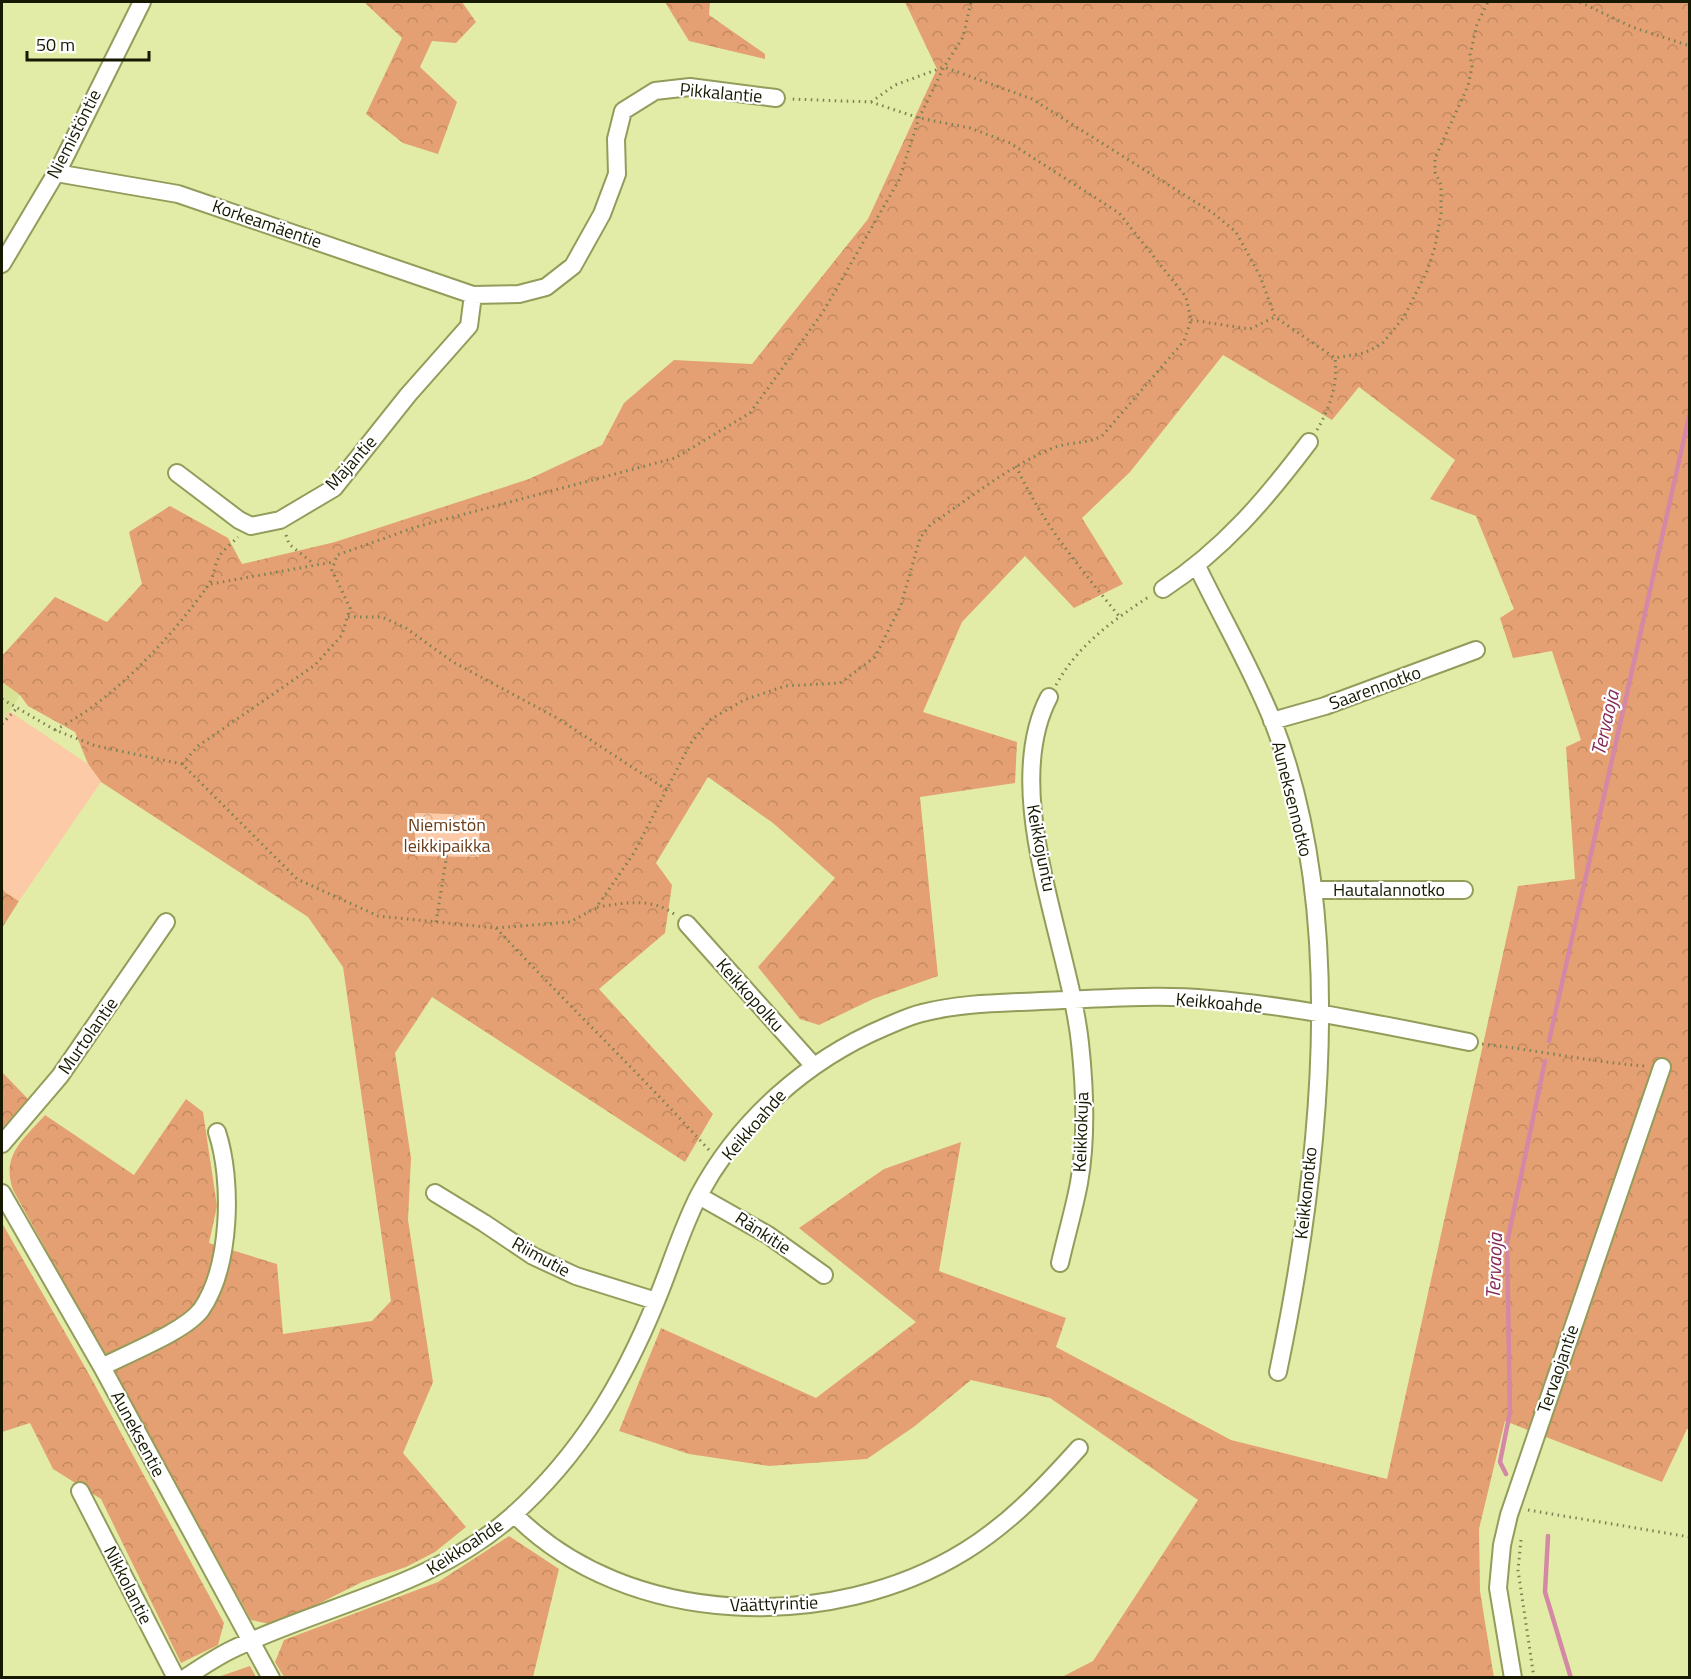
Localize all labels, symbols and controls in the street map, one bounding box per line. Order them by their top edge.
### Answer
scale bar [27,24,148,62]
text: 50 m [36,31,75,58]
street label: Pikkalantie [679,75,764,110]
street label: Niemistöntie [39,84,108,183]
street label: Korkeamäentie [209,192,326,255]
street label: Majantie [318,429,383,496]
street label: Saarennotko [1325,658,1425,717]
water label: Tervaoja [1582,686,1627,759]
street label: Auneksennotko [1265,738,1320,859]
street label: Keikkojuntu [1020,802,1063,894]
park label: Niemistön leikkipaikka [403,811,491,859]
street label: Hautalannotko [1333,876,1445,903]
street label: Keikkopolku [710,952,791,1037]
street label: Keikkoahde [1175,985,1263,1020]
street label: Murtolantie [51,992,124,1080]
street label: Keikkoahde [715,1083,792,1166]
street label: Keikkokuja [1066,1091,1095,1173]
street label: Keikkonotko [1287,1145,1324,1241]
street label: Ränkitie [730,1204,796,1261]
street label: Riimutie [507,1229,575,1284]
water label: Tervaoja [1477,1231,1510,1300]
street label: Tervaojantie [1530,1321,1585,1417]
street label: Auneksentie [104,1386,172,1482]
street label: Keikkoahde [421,1512,508,1582]
street label: Nikkolantie [97,1541,160,1629]
street label: Väättyrintie [729,1588,819,1619]

